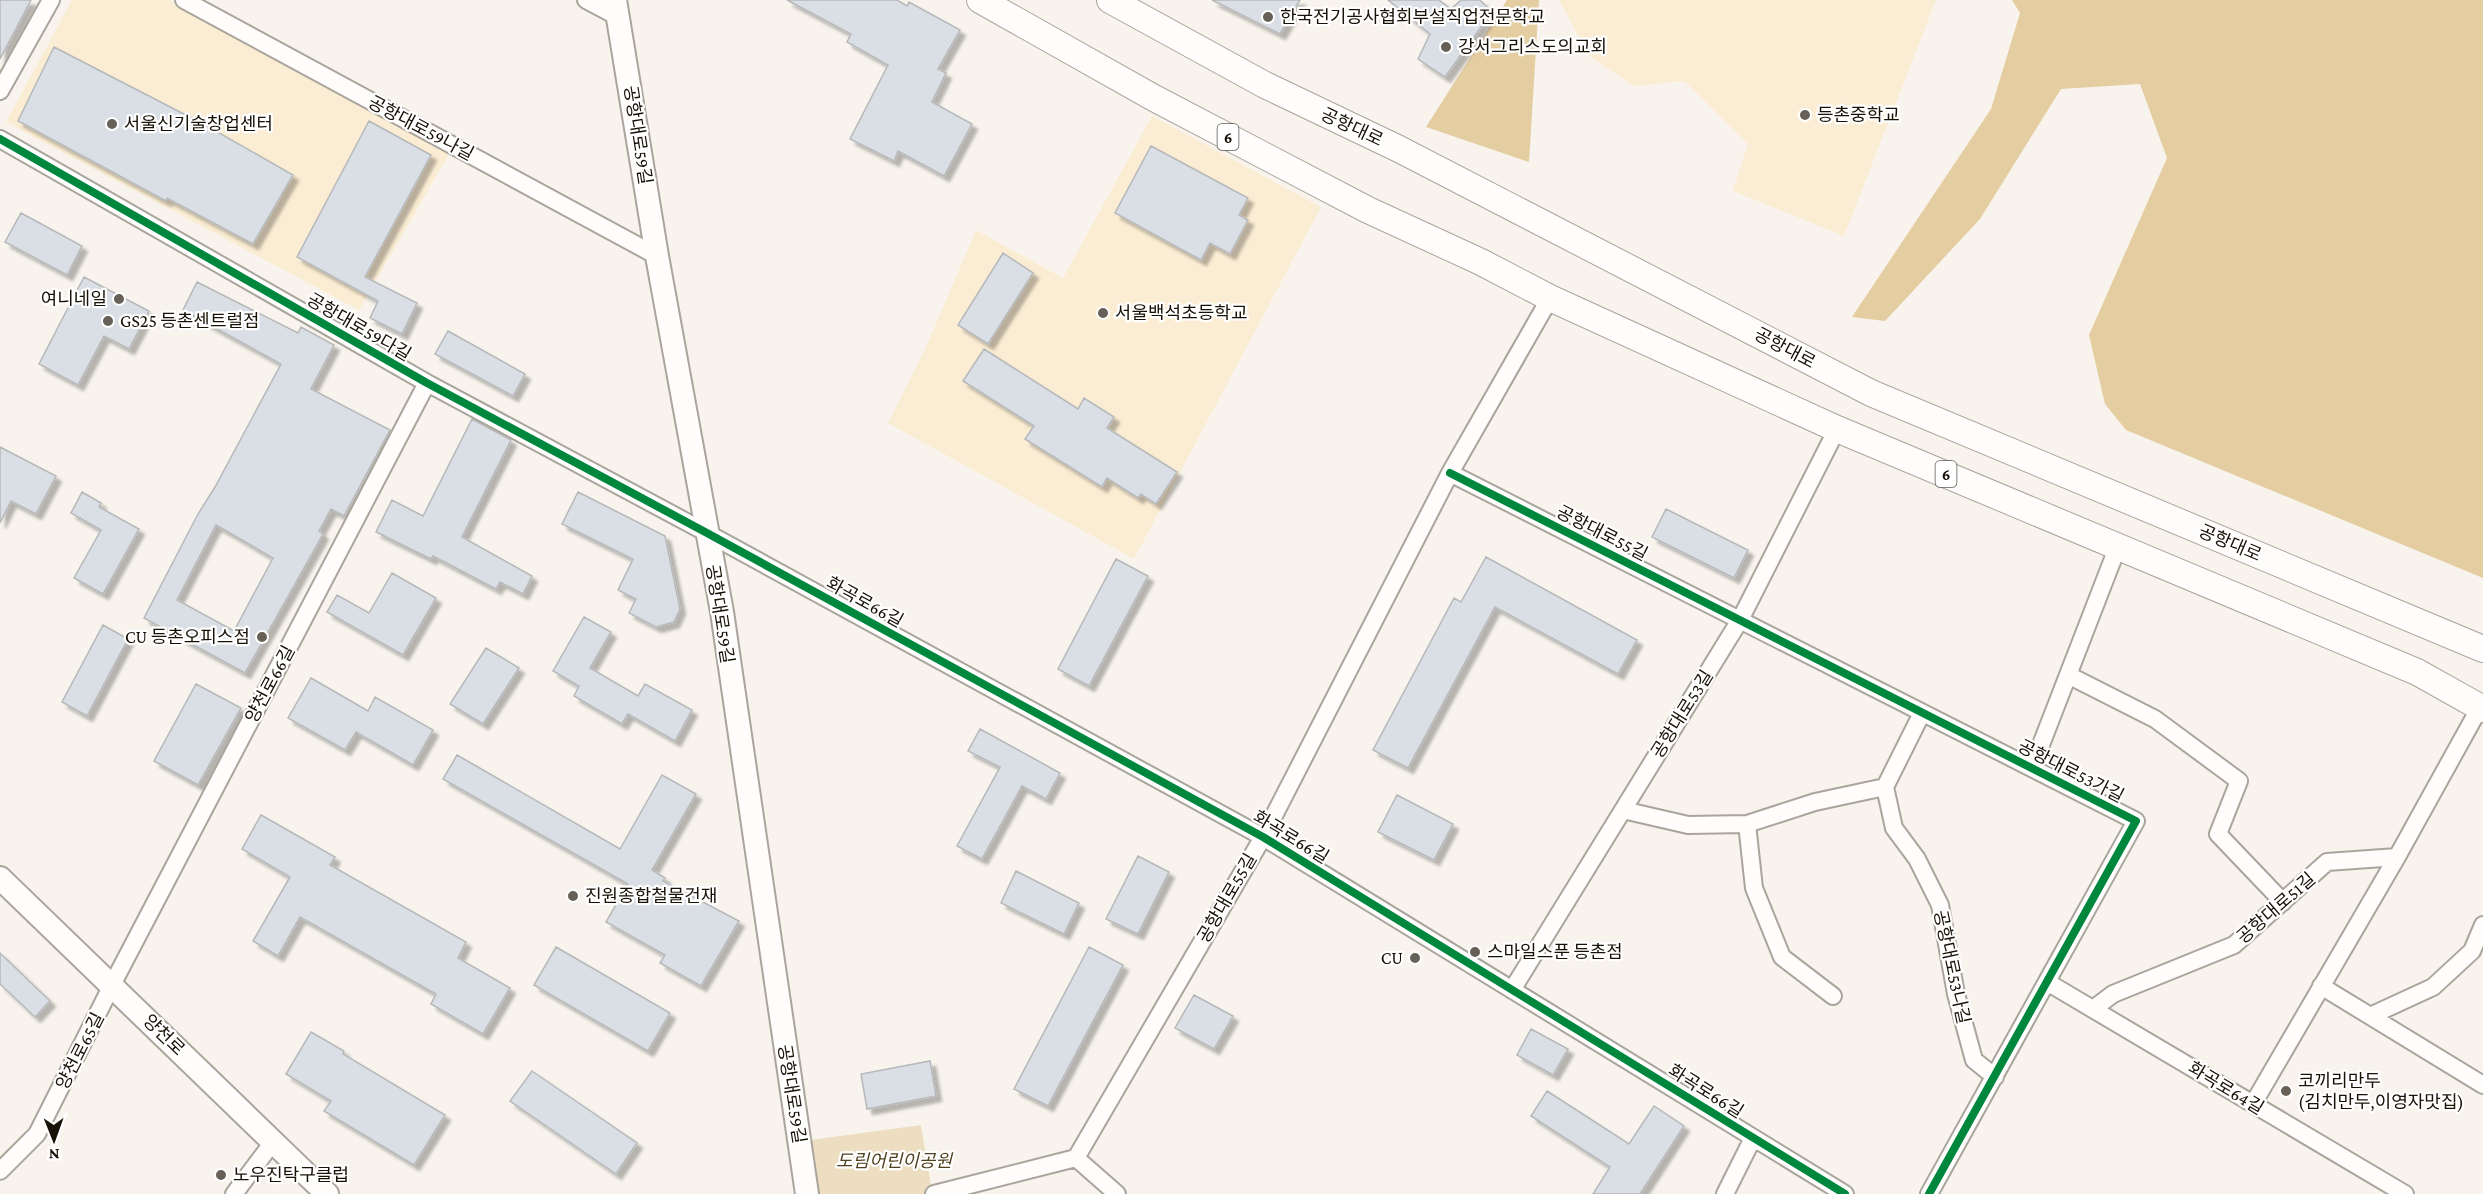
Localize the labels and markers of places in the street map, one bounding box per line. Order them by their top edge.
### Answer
place label: 한국전기공사협회부설직업전문학교 [1280,7,1545,27]
marker: 한국전기공사협회부설직업전문학교 [1261,10,1275,24]
place label: 강서그리스도의교회 [1458,37,1607,57]
marker: 강서그리스도의교회 [1439,40,1453,54]
place label: 등촌중학교 [1817,105,1900,125]
marker: 등촌중학교 [1798,108,1812,122]
place label: 서울신기술창업센터 [124,114,273,134]
marker: 서울신기술창업센터 [105,117,119,131]
place label: 여니네일 [41,289,107,309]
marker: 여니네일 [112,292,126,306]
place label: 서울백석초등학교 [1115,303,1247,323]
marker: 서울백석초등학교 [1096,306,1110,320]
place label: GS25 등촌센트럴점 [120,311,260,331]
marker: GS25 등촌센트럴점 [101,314,115,328]
place label: CU 등촌오피스점 [125,627,250,647]
marker: CU 등촌오피스점 [255,630,269,644]
place label: 진원종합철물건재 [585,886,717,906]
marker: 진원종합철물건재 [566,889,580,903]
place label: 스마일스푼 등촌점 [1487,942,1623,962]
marker: 스마일스푼 등촌점 [1468,945,1482,959]
place label: CU [1381,948,1403,968]
marker: CU [1408,951,1422,965]
place label: 코끼리만두 (김치만두,이영자맛집) [2298,1071,2464,1113]
marker: 코끼리만두 (김치만두,이영자맛집) [2279,1084,2293,1098]
place label: 노우진탁구클럽 [233,1165,349,1185]
marker: 노우진탁구클럽 [214,1168,228,1182]

